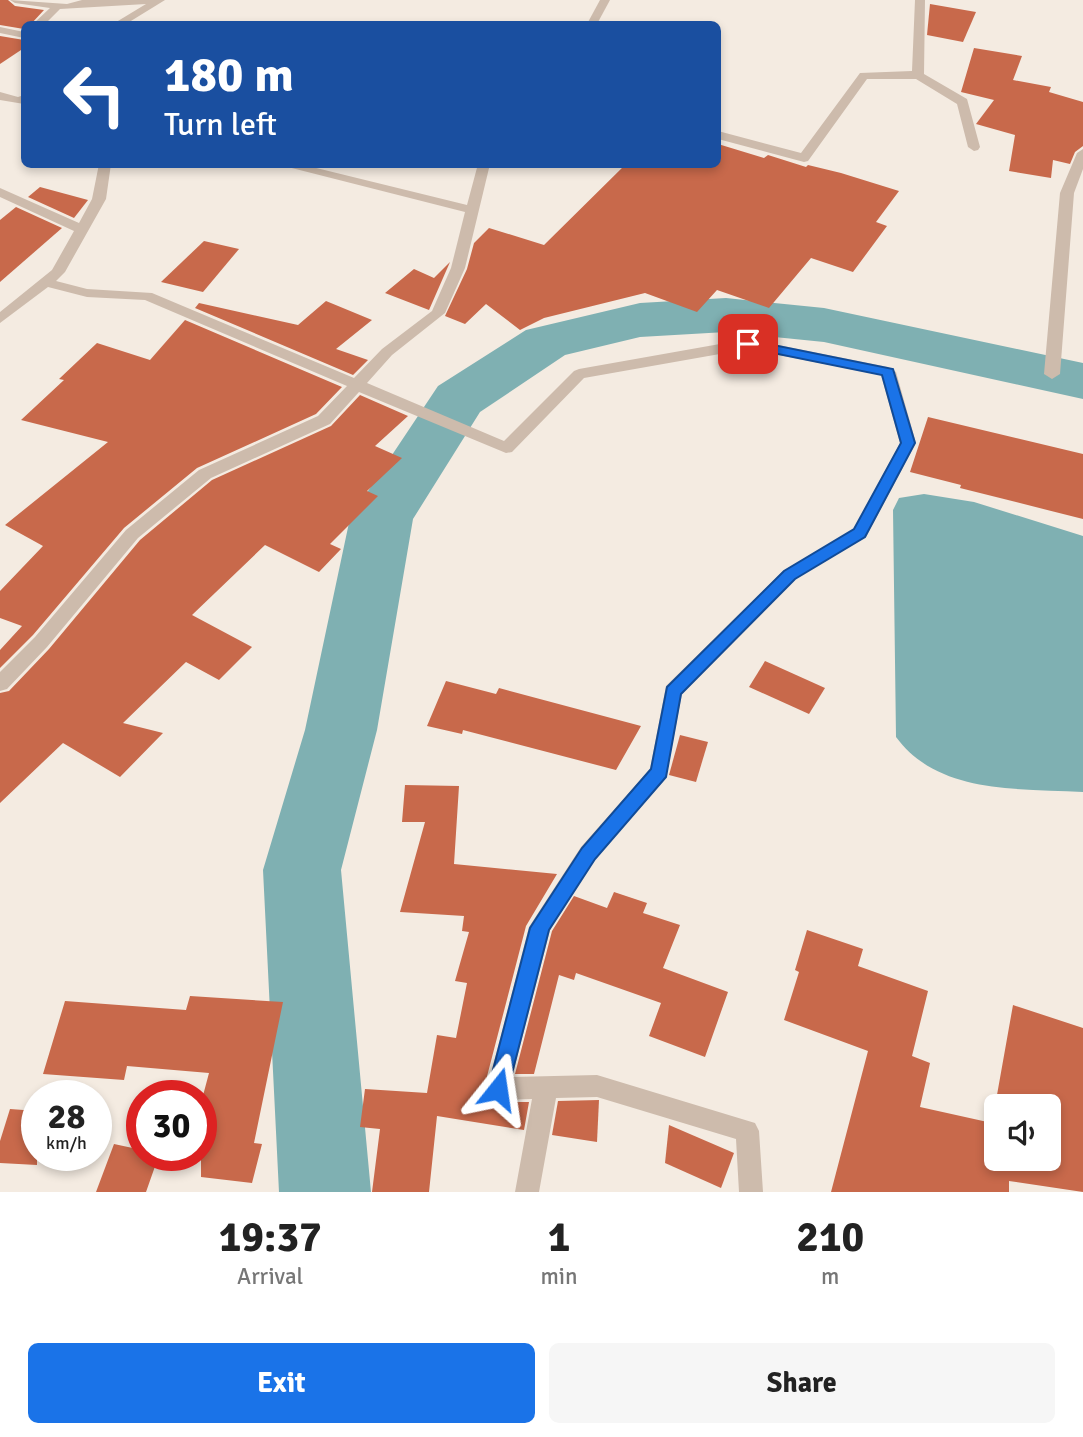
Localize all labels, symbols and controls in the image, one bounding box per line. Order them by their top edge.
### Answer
text: 180 m [164,45,294,105]
icon: left [49,49,140,140]
text: Turn left [164,105,277,144]
pin [718,314,778,374]
icon: arrive [729,325,767,363]
position arrow [461,1052,535,1126]
speed limit sign: 30 [126,1080,217,1171]
map controls [984,1094,1061,1171]
button: sound [984,1094,1061,1171]
text: 28 [48,1095,85,1138]
text: km/h [46,1132,87,1154]
text: 19:37 [219,1212,322,1263]
text: 1 [548,1212,570,1263]
text: 210 [796,1212,864,1263]
text: Arrival [237,1262,303,1291]
text: min [540,1262,578,1291]
text: m [821,1262,839,1291]
button: Exit [28,1343,535,1423]
button: Share [549,1343,1055,1423]

